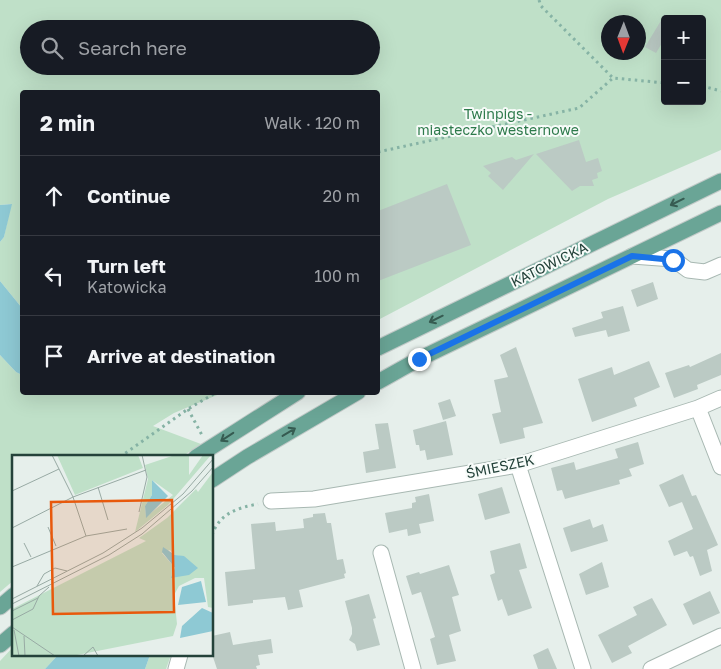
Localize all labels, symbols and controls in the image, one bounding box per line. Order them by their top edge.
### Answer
north arrow [601,15,646,60]
map controls [661,15,706,105]
button: + [661,15,706,60]
search box [20,20,380,75]
icon: search [38,34,66,62]
text: Search here [78,36,187,59]
button: − [661,60,706,105]
park label: Twinpigs - miasteczko westernowe [417,105,579,138]
text: 2 min [40,110,95,136]
text: Walk · 120 m [264,113,360,133]
icon: ahead [40,182,68,210]
text: Continue [87,184,170,207]
text: 20 m [323,186,360,206]
one-way arrow [669,198,684,208]
street label: KATOWICKA [508,238,591,290]
route start [662,249,685,272]
text: Turn left [87,254,166,277]
icon: left [40,262,68,290]
text: 100 m [314,266,360,286]
text: Katowicka [87,277,167,297]
one-way arrow [429,314,444,324]
icon: arrive [40,342,68,370]
text: Arrive at destination [87,344,275,367]
route end [408,348,431,371]
one-way arrow [281,426,295,436]
one-way arrow [220,432,234,442]
street label: ŚMIESZEK [464,450,536,482]
inset map [12,455,214,656]

